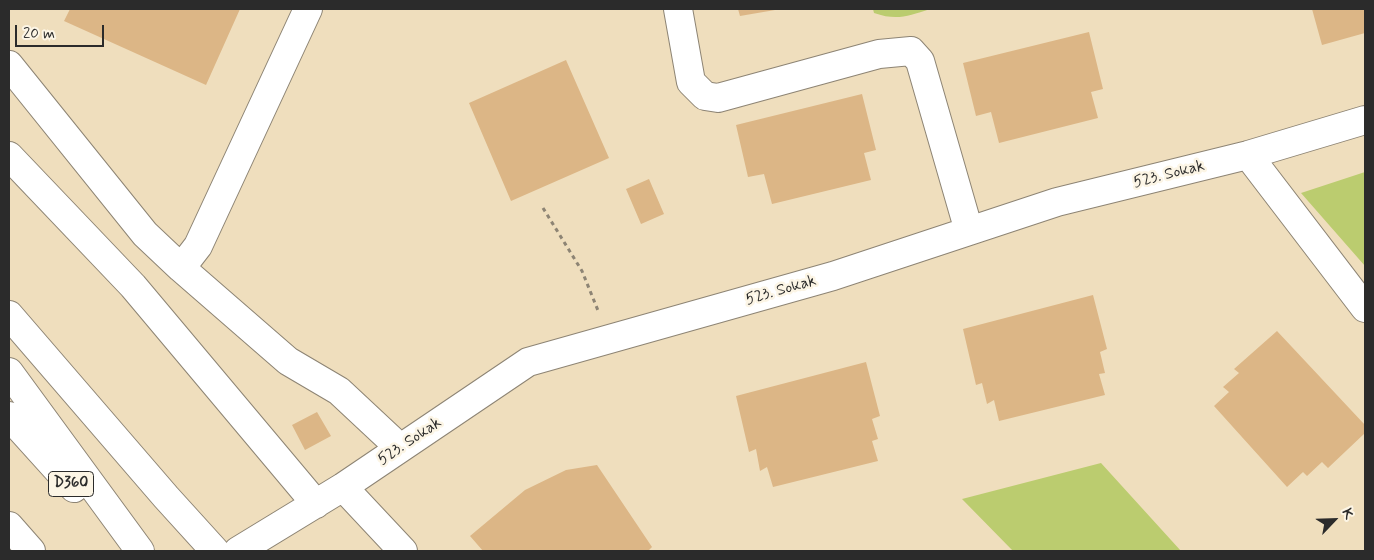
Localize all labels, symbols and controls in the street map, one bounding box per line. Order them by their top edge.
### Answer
scale bar [18,15,106,47]
text: 20 m [23,24,55,44]
street label: 523. Sokak [1131,157,1207,193]
street label: 523. Sokak [743,272,819,310]
street label: 523. Sokak [374,414,446,470]
road number: D360 [48,472,94,496]
north arrow [1309,495,1359,545]
text: K [1337,506,1358,522]

